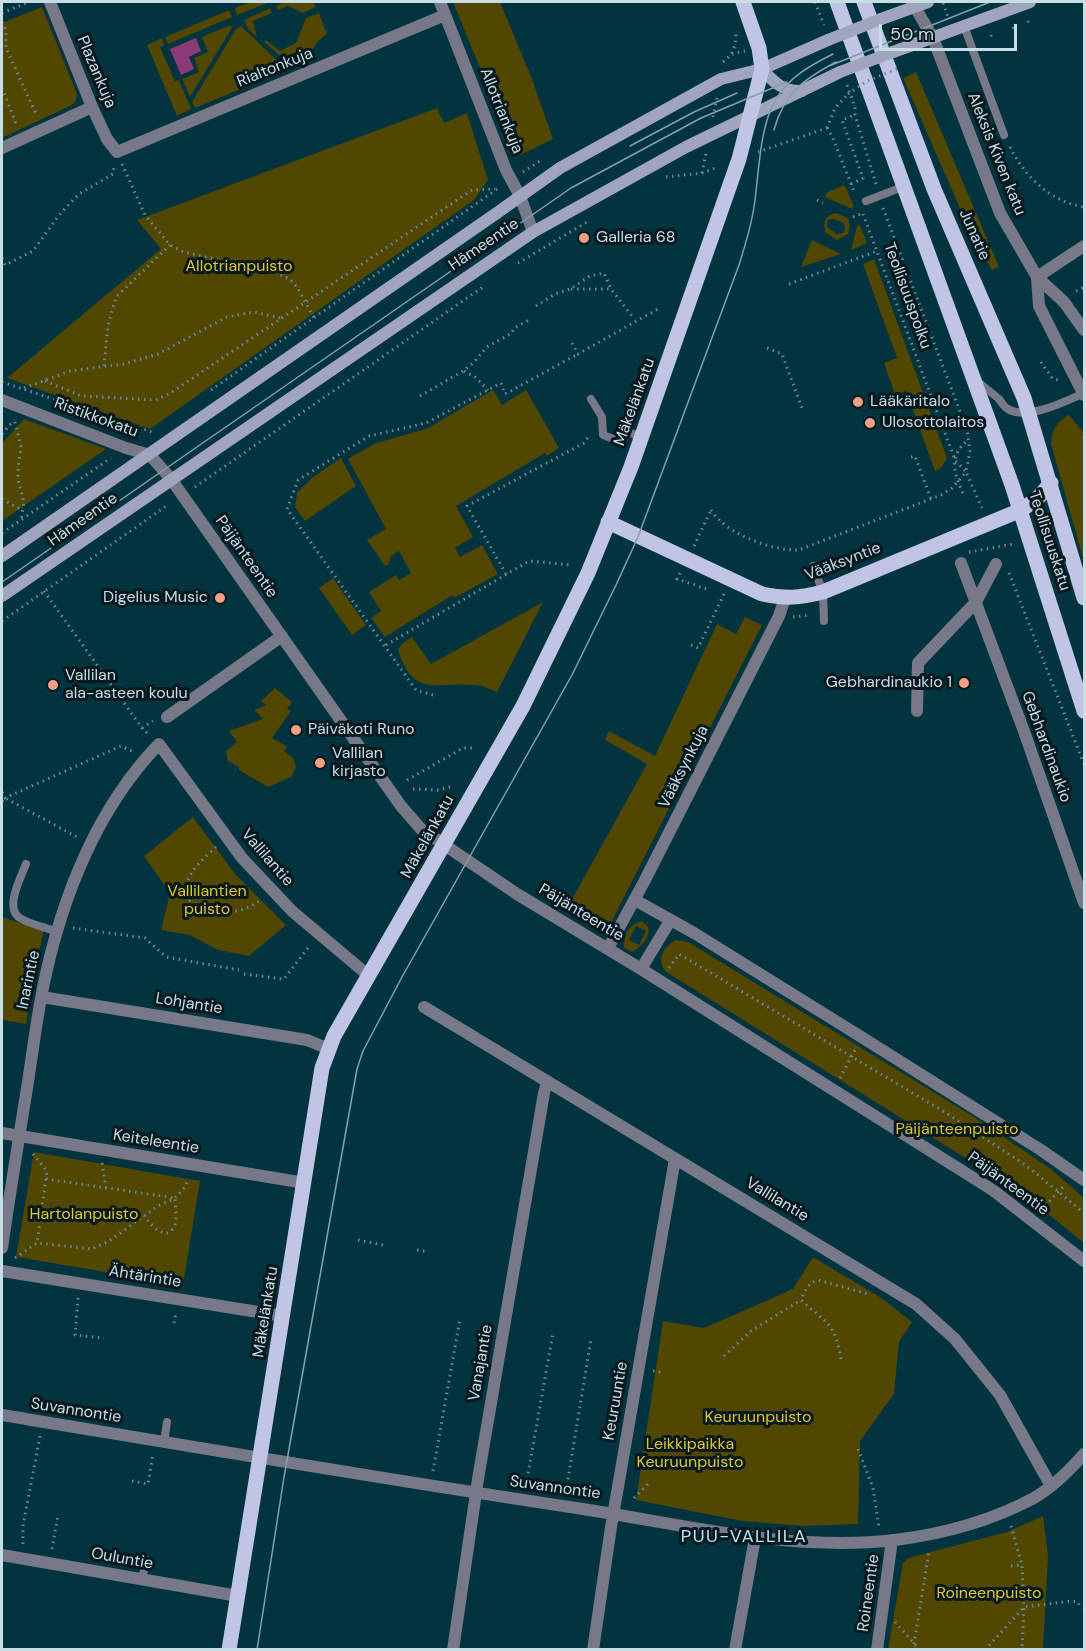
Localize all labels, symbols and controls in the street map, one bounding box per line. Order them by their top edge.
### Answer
scale bar [882,12,1020,50]
text: 50 m [890,22,934,46]
street label: Plazankuja [72,33,120,111]
street label: Rialtonkuja [234,44,316,92]
street label: Allotriankuja [475,65,527,157]
street label: Aleksis Kiven katu [963,90,1029,218]
street label: Junatie [954,206,994,264]
street label: Hämeentie [445,215,523,275]
place label: Galleria 68 [596,228,676,248]
marker: Galleria 68 [577,231,591,245]
street label: Teollisuuspolku [879,240,935,352]
park label: Allotrianpuisto [185,257,293,277]
street label: Mäkelänkatu [610,355,660,449]
place label: Lääkäritalo [870,392,950,412]
street label: Ristikkokatu [51,394,141,442]
marker: Lääkäritalo [851,395,865,409]
place label: Ulosottolaitos [882,413,984,433]
marker: Ulosottolaitos [863,416,877,430]
street label: Hämeentie [45,489,121,551]
street label: Teollisuuskatu [1024,489,1074,593]
street label: Päijänteentie [211,512,281,602]
street label: Vääksyntie [802,539,884,585]
place label: Digelius Music [103,588,208,608]
marker: Digelius Music [213,591,227,605]
place label: Vallilan ala-asteen koulu [65,666,188,704]
place label: Gebhardinaukio 1 [826,673,952,693]
marker: Gebhardinaukio 1 [957,676,971,690]
marker: Vallilan ala-asteen koulu [46,678,60,692]
street label: Gebhardinaukio [1017,689,1075,805]
place label: Päiväkoti Runo [308,720,415,740]
street label: Vääksynkuja [655,722,713,812]
marker: Päiväkoti Runo [289,723,303,737]
place label: Vallilan kirjasto [332,744,386,782]
marker: Vallilan kirjasto [313,756,327,770]
street label: Mäkelänkatu [397,792,459,882]
street label: Vallilantie [237,825,297,891]
street label: Päijänteentie [535,880,627,946]
park label: Vallilantien puisto [167,882,247,920]
street label: Inarintie [13,949,45,1011]
street label: Lohjantie [154,989,224,1019]
park label: Päijänteenpuisto [896,1120,1018,1140]
street label: Keiteleentie [112,1126,200,1158]
street label: Päijänteentie [964,1148,1052,1220]
street label: Vallilantie [742,1174,812,1226]
park label: Hartolanpuisto [30,1205,138,1225]
street label: Ähtärintie [107,1262,183,1292]
street label: Mäkelänkatu [249,1265,283,1359]
street label: Vanajantie [465,1323,497,1403]
street label: Keuruuntie [600,1360,632,1442]
street label: Suvannontie [29,1394,123,1428]
park label: Keuruunpuisto [705,1408,811,1428]
park label: Leikkipaikka Keuruunpuisto [637,1435,743,1473]
street label: Suvannontie [508,1472,602,1504]
district label: PUU-VALLILA [681,1526,807,1548]
street label: Ouluntie [89,1544,155,1574]
street label: Roineentie [854,1553,884,1633]
park label: Roineenpuisto [936,1584,1042,1604]

